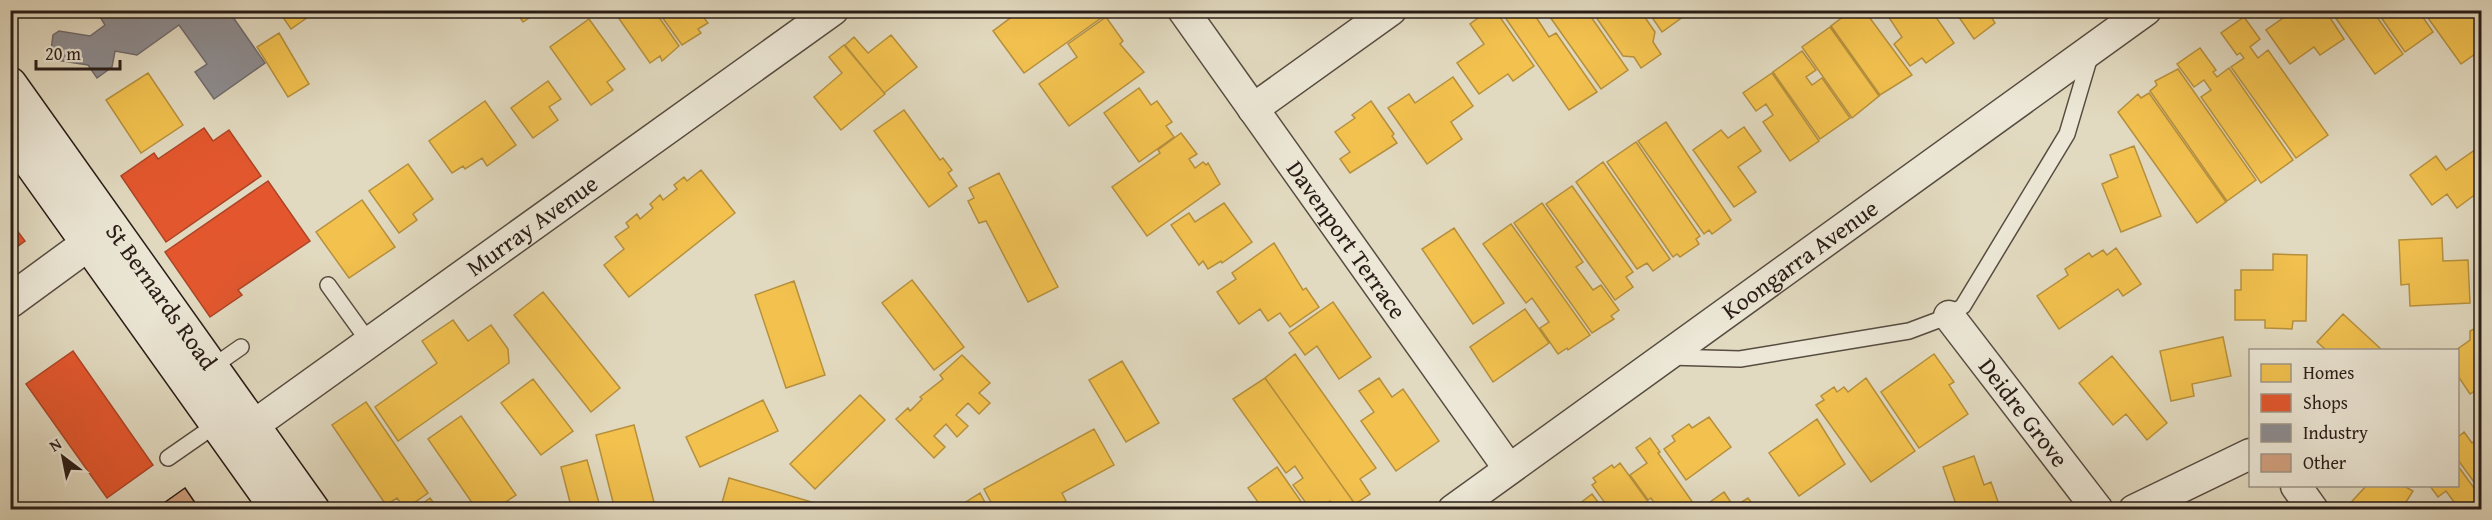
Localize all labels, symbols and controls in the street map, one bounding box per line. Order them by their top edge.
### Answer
scale bar [36,33,120,71]
text: 20 m [45,40,81,67]
street label: Davenport Terrace [1278,153,1415,326]
street label: Murray Avenue [459,166,605,284]
street label: Koongarra Avenue [1714,191,1885,328]
street label: St Bernards Road [97,216,226,377]
legend [2249,349,2459,487]
street label: Deidre Grove [1970,350,2077,475]
text: Homes [2303,359,2354,386]
text: Shops [2303,389,2348,416]
text: Industry [2303,419,2368,446]
north arrow [33,427,93,487]
text: N [44,431,66,457]
text: Other [2303,449,2347,476]

